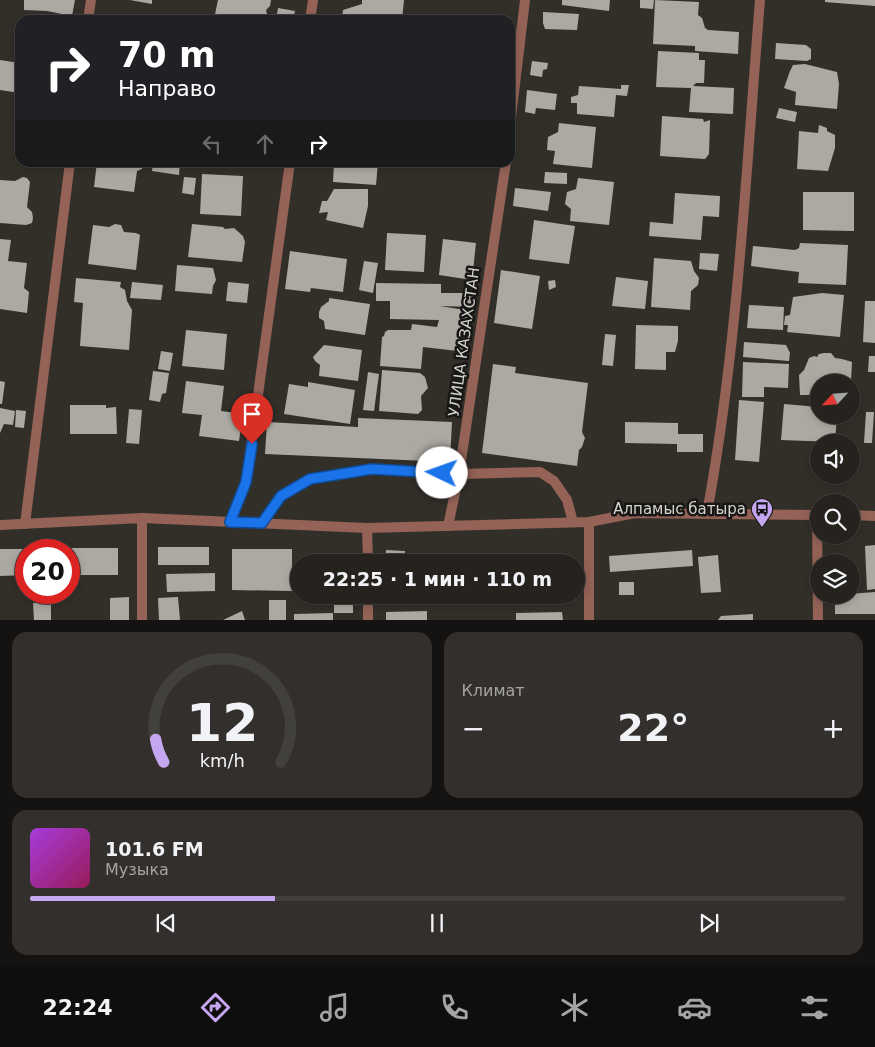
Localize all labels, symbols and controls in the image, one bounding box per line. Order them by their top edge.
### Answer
icon: right [35,35,100,100]
text: 70 m [118,35,215,75]
text: Направо [118,76,216,101]
icon: left [198,130,226,158]
icon: ahead [251,130,279,158]
icon: right [304,130,332,158]
street label: УЛИЦА КАЗАХСТАН [445,266,483,418]
north arrow [810,374,860,424]
map controls [810,374,860,604]
pin [231,393,273,444]
icon: arrive [238,400,266,428]
button: sound [810,434,860,484]
position arrow [415,446,467,498]
button: search [810,494,860,544]
bus stop icon: Алпамыс батыра [750,497,774,528]
place label: Алпамыс батыра [613,500,746,518]
speed limit sign: 20 [15,539,80,604]
button: layers [810,554,860,604]
text: 22:25 · 1 мин · 110 m [323,568,552,590]
text: Климат [462,681,525,700]
text: 12 [186,693,258,753]
text: 22° [617,706,689,750]
text: − [462,712,485,745]
text: + [822,712,845,745]
text: km/h [199,750,244,771]
text: 101.6 FM [105,838,204,860]
text: Музыка [105,860,169,879]
icon: previous [152,909,180,937]
icon: pause [423,909,451,937]
icon: next [695,909,723,937]
icon: directions [198,990,233,1025]
icon: music [317,990,352,1025]
icon: phone [437,990,472,1025]
icon: climate [557,990,592,1025]
icon: car [677,990,712,1025]
icon: filters [797,990,832,1025]
text: 22:24 [42,995,113,1020]

